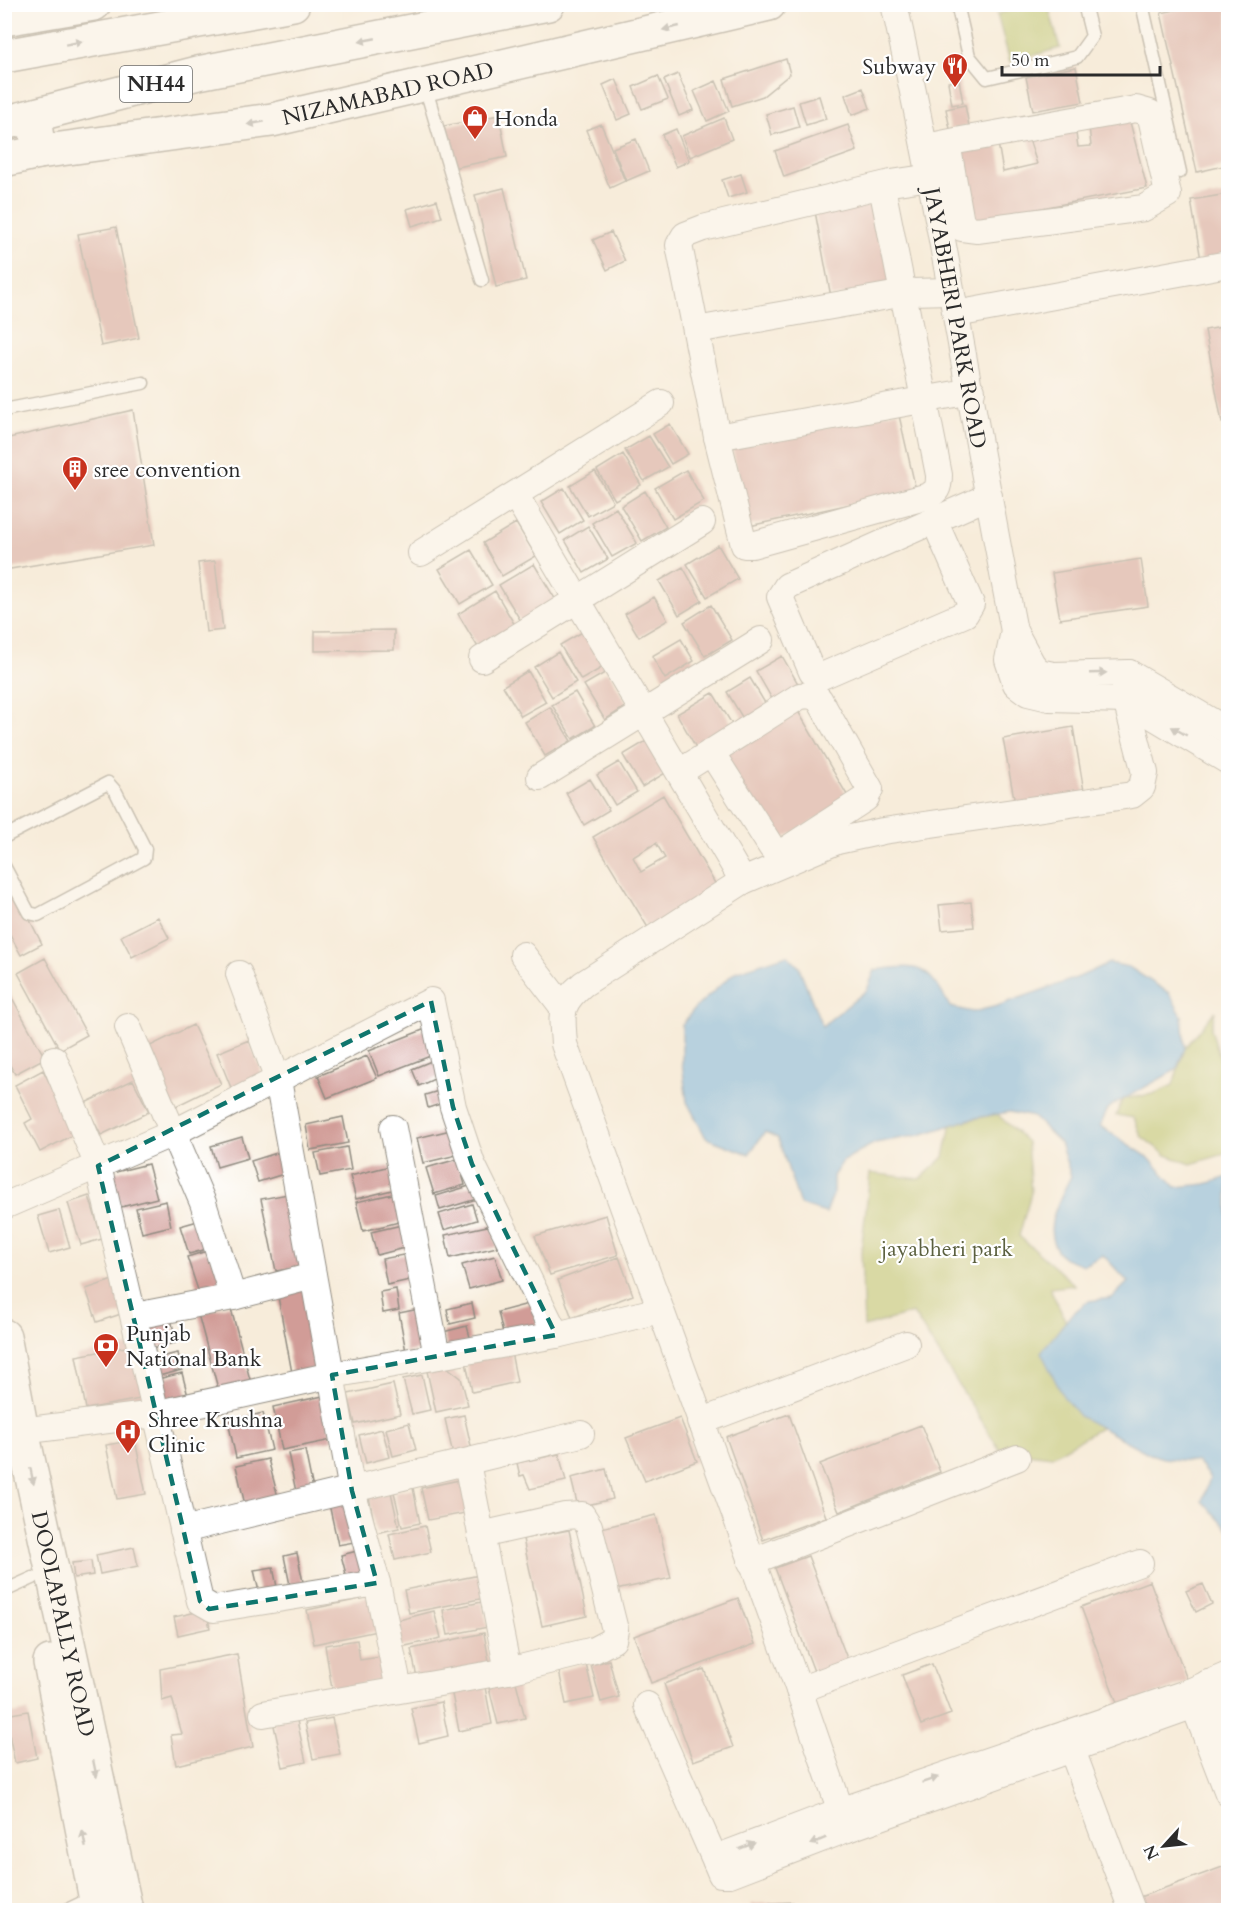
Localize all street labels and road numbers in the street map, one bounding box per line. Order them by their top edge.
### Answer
street label: NIZAMABAD ROAD [279,55,497,133]
road number: NH44 [120,66,192,102]
street label: JAYABHERI PARK ROAD [916,182,994,451]
street label: DOOLAPALLY ROAD [24,1508,102,1740]

